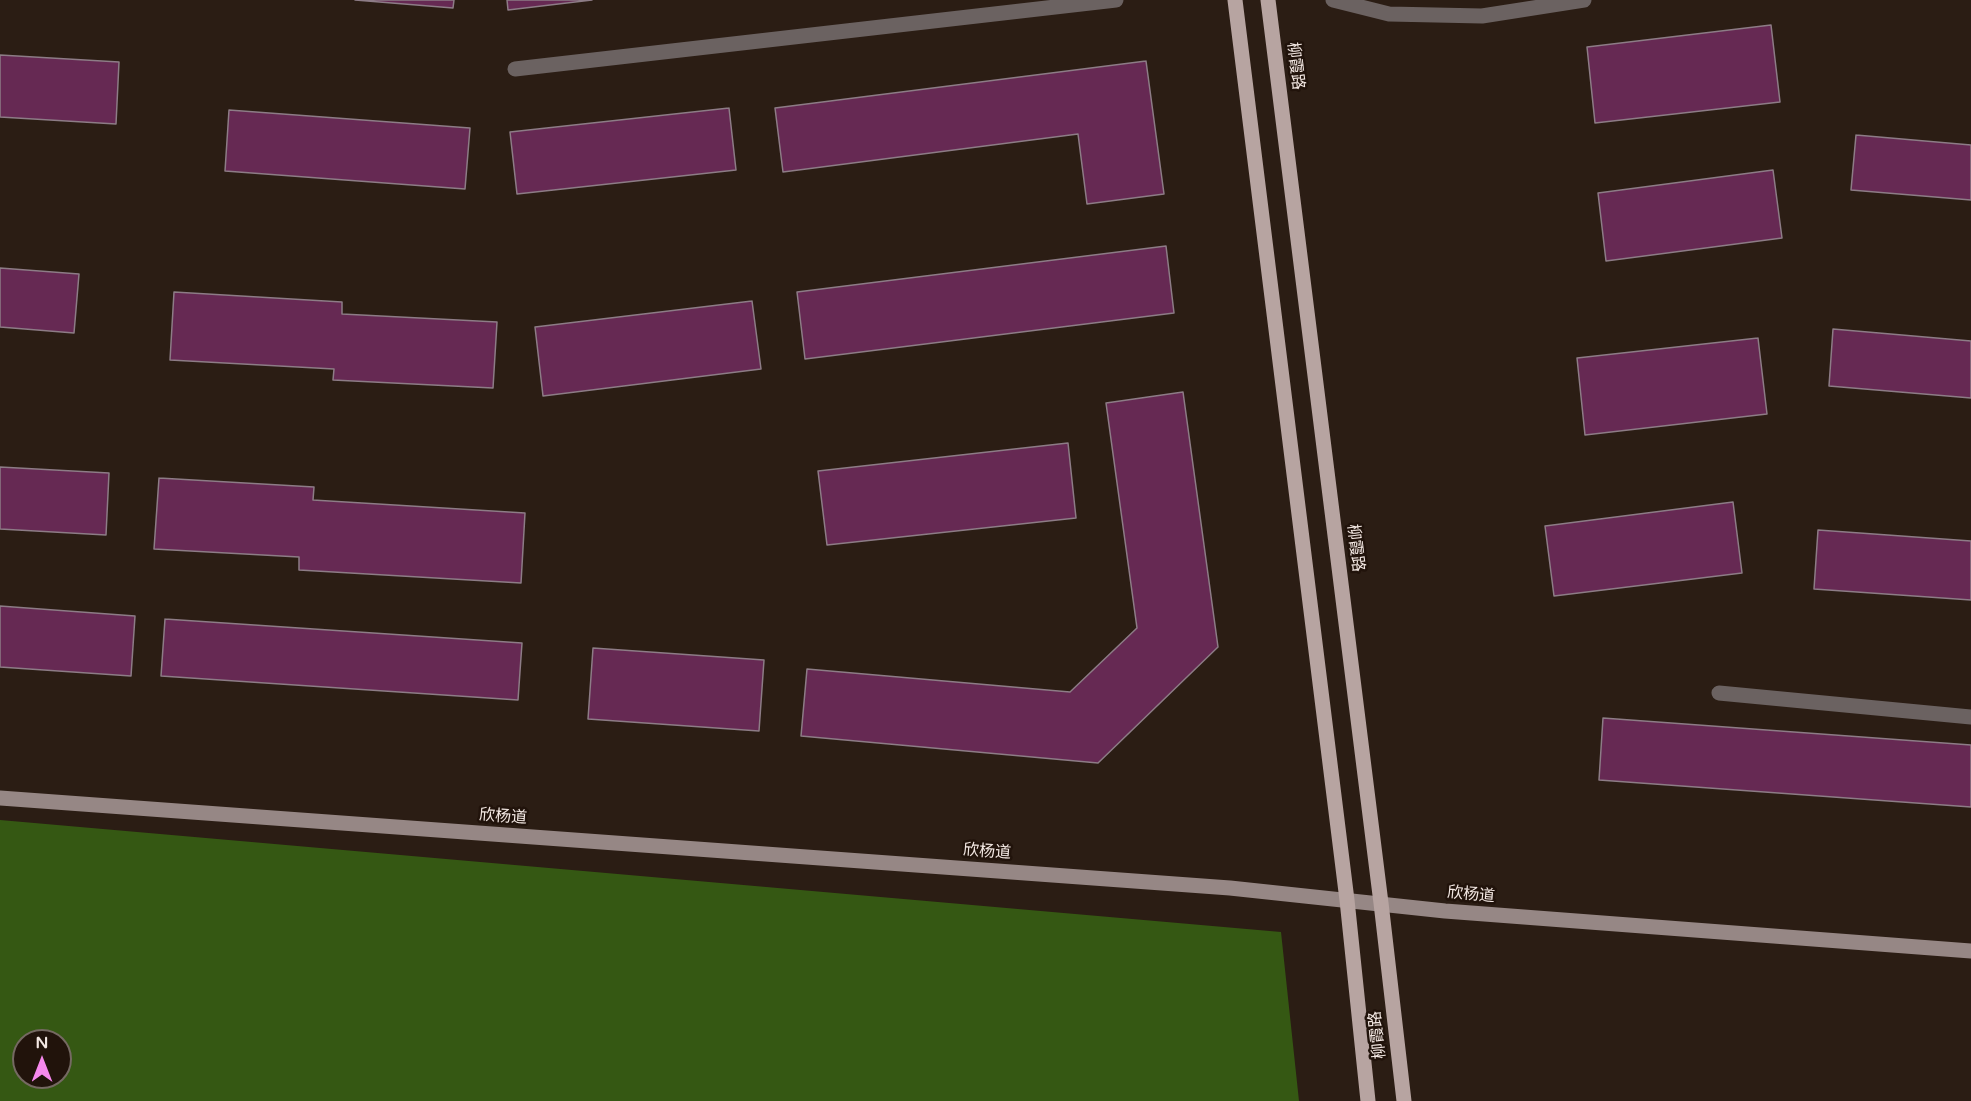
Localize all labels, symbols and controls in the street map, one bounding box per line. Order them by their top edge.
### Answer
street label: 柳霞路 [1283,41,1307,91]
street label: 柳霞路 [1343,523,1367,573]
street label: 欣杨道 [478,806,528,828]
street label: 欣杨道 [962,841,1012,863]
street label: 欣杨道 [1446,883,1496,907]
street label: 柳霞路 [1366,1010,1390,1060]
north arrow [12,1029,72,1089]
text: N [36,1033,48,1053]

